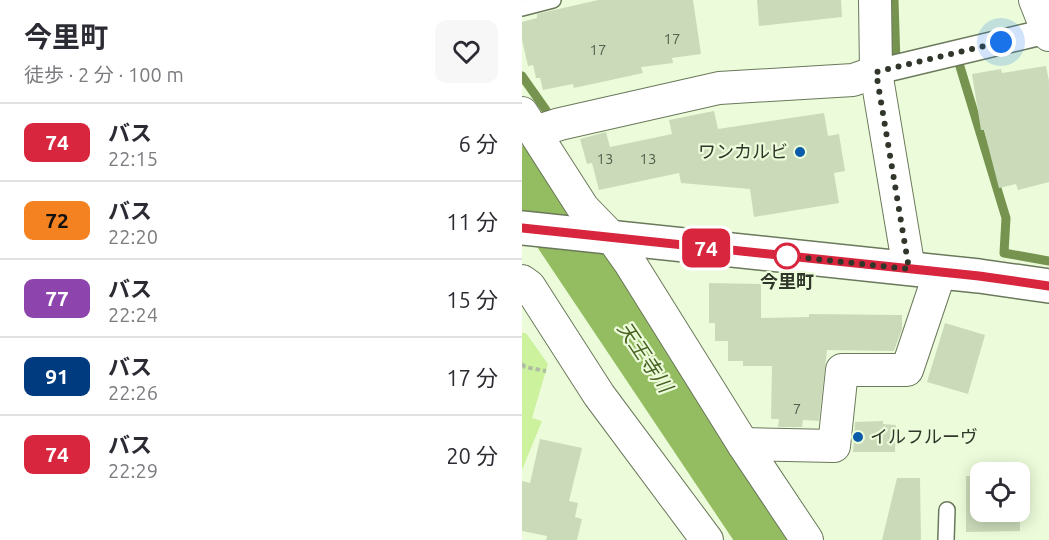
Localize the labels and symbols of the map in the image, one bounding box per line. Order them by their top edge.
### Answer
your location [986,27,1016,57]
house number: 17 [664,30,680,47]
house number: 17 [590,41,606,58]
place label: ワンカルビ [698,141,788,161]
marker: ワンカルビ [793,145,807,159]
house number: 13 [597,150,613,167]
house number: 13 [640,150,656,167]
line badge: 74 [679,228,733,268]
marker: 今里町 [774,243,800,269]
place label: 今里町 [760,271,814,291]
water label: 天王寺川 [614,317,678,398]
house number: 7 [793,400,801,417]
place label: イルフルーヴ [870,426,978,446]
marker: イルフルーヴ [851,430,865,444]

